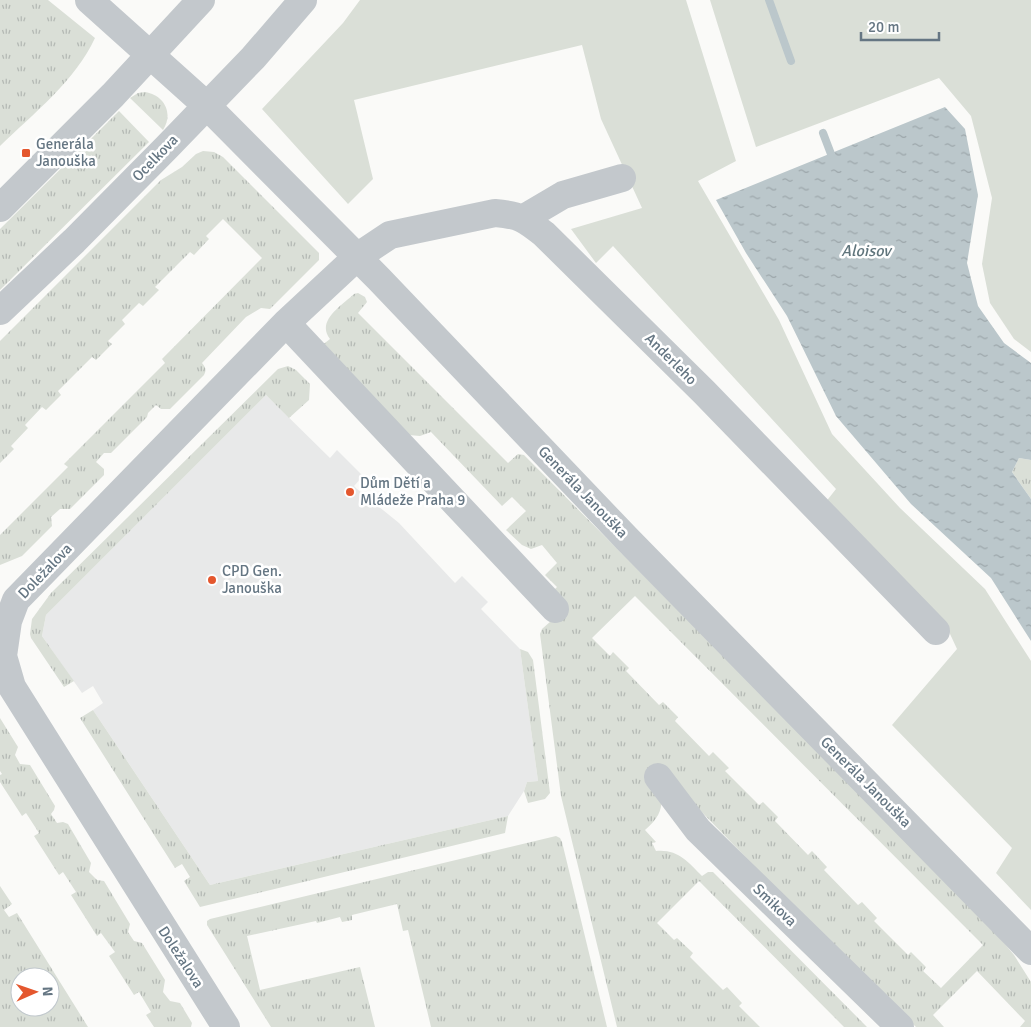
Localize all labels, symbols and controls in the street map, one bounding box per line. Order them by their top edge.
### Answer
scale bar [861,10,938,42]
text: 20 m [868,18,899,36]
street label: Ocelkova [128,131,182,185]
place label: Generála Janouška [36,135,96,170]
marker: Generála Janouška [20,147,32,159]
water label: Aloisov [841,241,893,261]
street label: Anderleho [641,329,701,389]
street label: Generála Janouška [534,442,632,542]
place label: Dům Dětí a Mládeže Praha 9 [360,474,465,509]
marker: Dům Dětí a Mládeže Praha 9 [344,486,356,498]
street label: Doležalova [14,540,76,602]
place label: CPD Gen. Janouška [222,562,282,597]
marker: CPD Gen. Janouška [206,574,218,586]
street label: Generála Janouška [817,733,915,831]
street label: Smikova [749,880,801,930]
street label: Doležalova [154,923,208,991]
north arrow [10,967,60,1017]
text: N [39,986,56,997]

